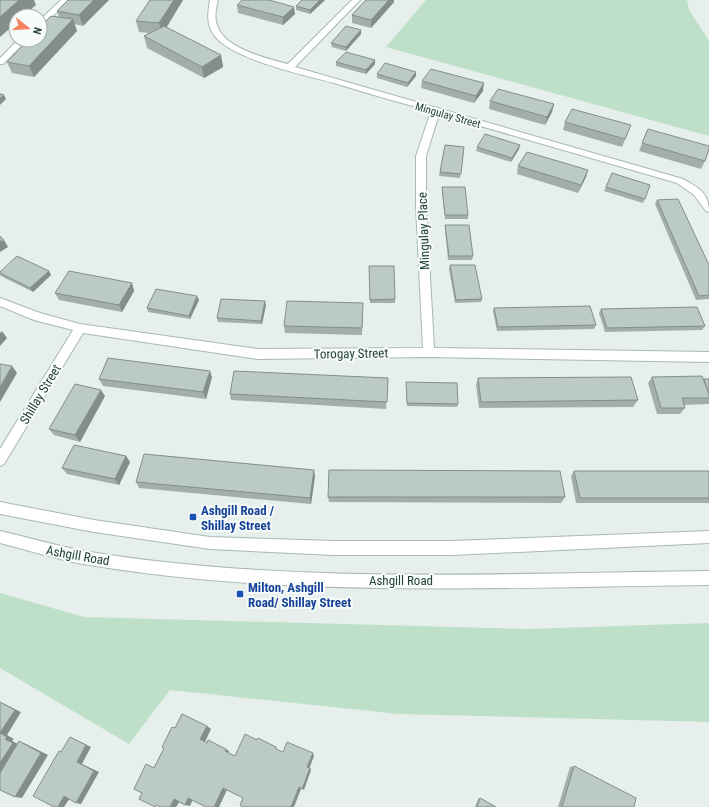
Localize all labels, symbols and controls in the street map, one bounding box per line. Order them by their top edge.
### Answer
north arrow [8,8,48,48]
text: N [30,26,44,36]
street label: Mingulay Street [414,100,482,131]
street label: Mingulay Place [415,192,432,270]
street label: Torogay Street [314,345,388,362]
street label: Shillay Street [17,362,64,427]
place label: Ashgill Road / Shillay Street [201,503,275,533]
marker: Ashgill Road / Shillay Street [188,512,198,522]
street label: Ashgill Road [45,543,111,568]
street label: Ashgill Road [369,573,433,588]
place label: Milton, Ashgill Road/ Shillay Street [248,580,351,610]
marker: Milton, Ashgill Road/ Shillay Street [235,589,245,599]

